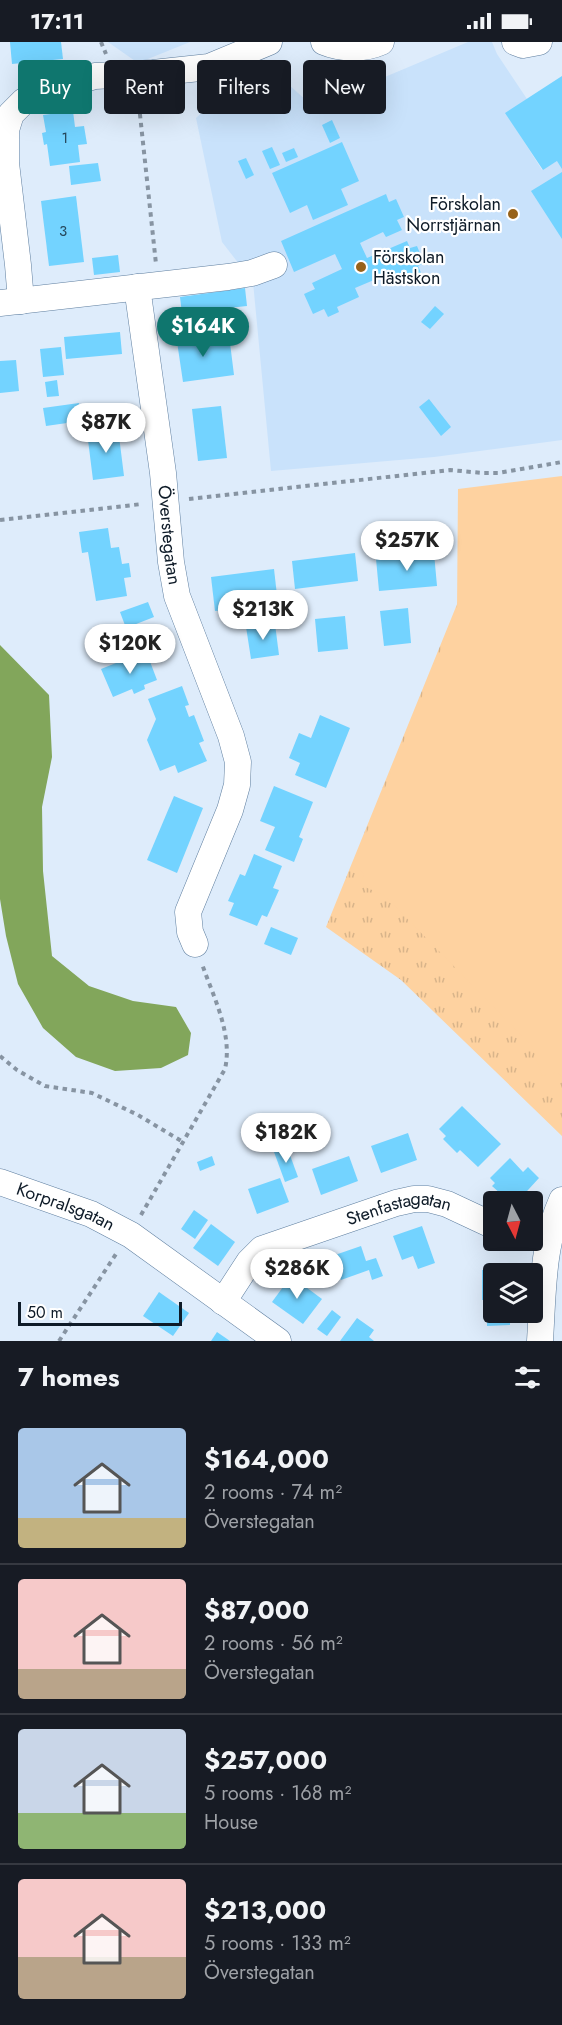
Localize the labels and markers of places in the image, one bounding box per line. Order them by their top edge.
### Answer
place label: Förskolan Norrstjärnan [406,191,501,238]
marker: Förskolan Norrstjärnan [506,207,520,221]
place label: Förskolan Hästskon [373,244,444,291]
marker: Förskolan Hästskon [354,260,368,274]
pin: $164K [161,307,245,358]
pin: $87K [70,403,142,454]
pin: $257K [365,521,449,572]
pin: $213K [221,590,305,641]
pin: $120K [88,624,172,675]
pin: $182K [244,1113,328,1164]
pin: $286K [255,1249,339,1300]

